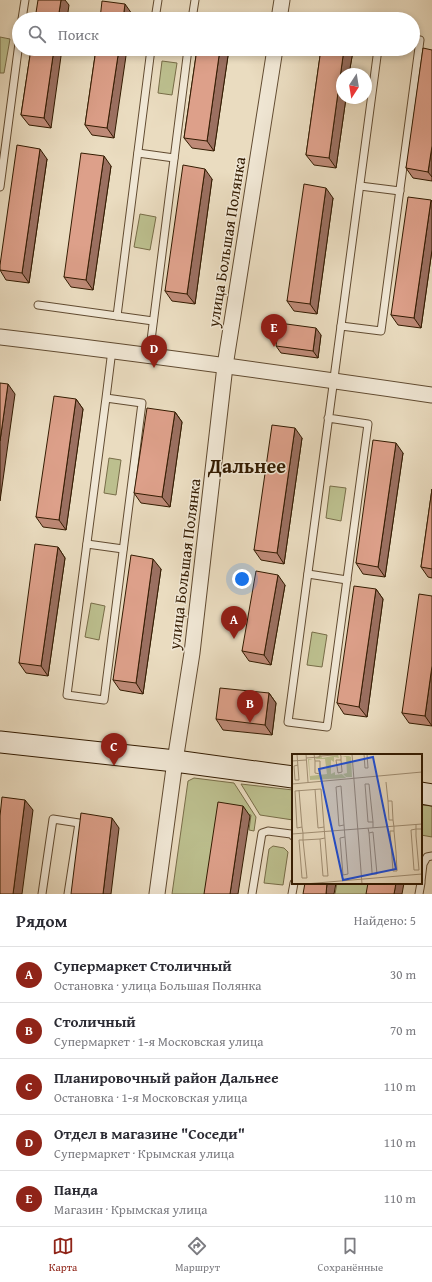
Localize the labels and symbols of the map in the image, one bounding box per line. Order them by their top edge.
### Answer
north arrow [336,68,372,104]
street label: улица Большая Полянка [201,155,251,330]
pin: E [261,314,287,347]
pin: D [141,335,167,368]
district label: Дальнее [207,451,286,480]
street label: улица Большая Полянка [161,477,206,652]
your location [232,569,252,589]
pin: A [221,606,247,639]
pin: B [237,690,263,723]
pin: C [101,733,127,766]
inset map [292,754,422,884]

